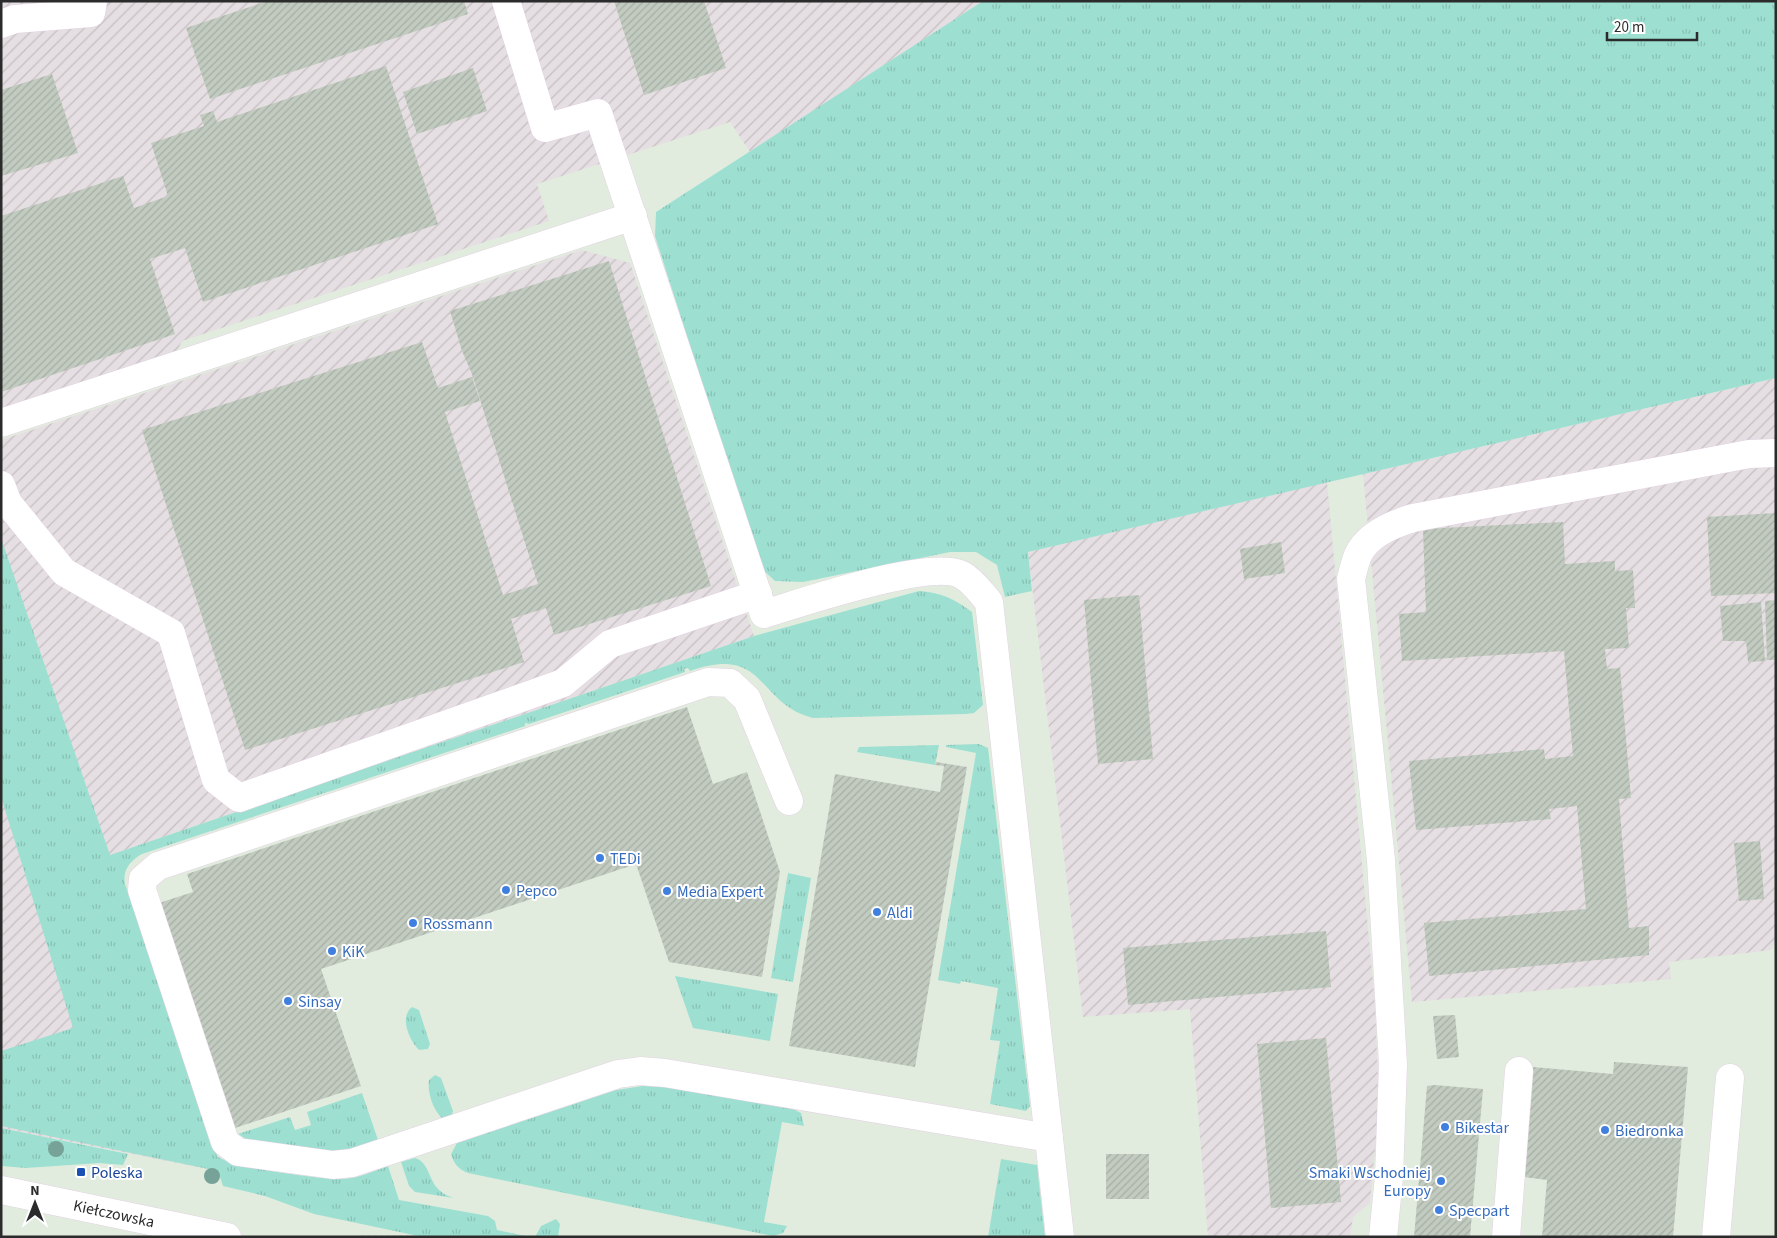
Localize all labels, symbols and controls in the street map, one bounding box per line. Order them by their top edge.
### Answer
scale bar [1607,10,1697,42]
text: 20 m [1614,17,1644,38]
place label: TEDi [610,848,641,870]
marker: TEDi [594,852,606,864]
place label: Pepco [516,880,557,902]
place label: Media Expert [677,881,764,903]
marker: Pepco [500,884,512,896]
marker: Media Expert [661,885,673,897]
place label: Aldi [887,902,913,924]
marker: Aldi [871,906,883,918]
place label: Rossmann [423,913,493,935]
marker: Rossmann [407,917,419,929]
place label: KiK [342,941,365,963]
marker: KiK [326,945,338,957]
place label: Sinsay [298,991,342,1013]
marker: Sinsay [282,995,294,1007]
place label: Bikestar [1455,1117,1509,1139]
place label: Biedronka [1615,1120,1684,1142]
marker: Bikestar [1439,1121,1451,1133]
marker: Biedronka [1599,1124,1611,1136]
place label: Poleska [91,1162,143,1184]
place label: Smaki Wschodniej Europy [1309,1162,1432,1202]
marker: Poleska [75,1166,87,1178]
marker: Smaki Wschodniej Europy [1435,1175,1447,1187]
north arrow [10,1178,60,1228]
text: N [30,1181,40,1201]
street label: Kiełczowska [71,1195,156,1233]
place label: Specpart [1449,1200,1510,1222]
marker: Specpart [1433,1204,1445,1216]

